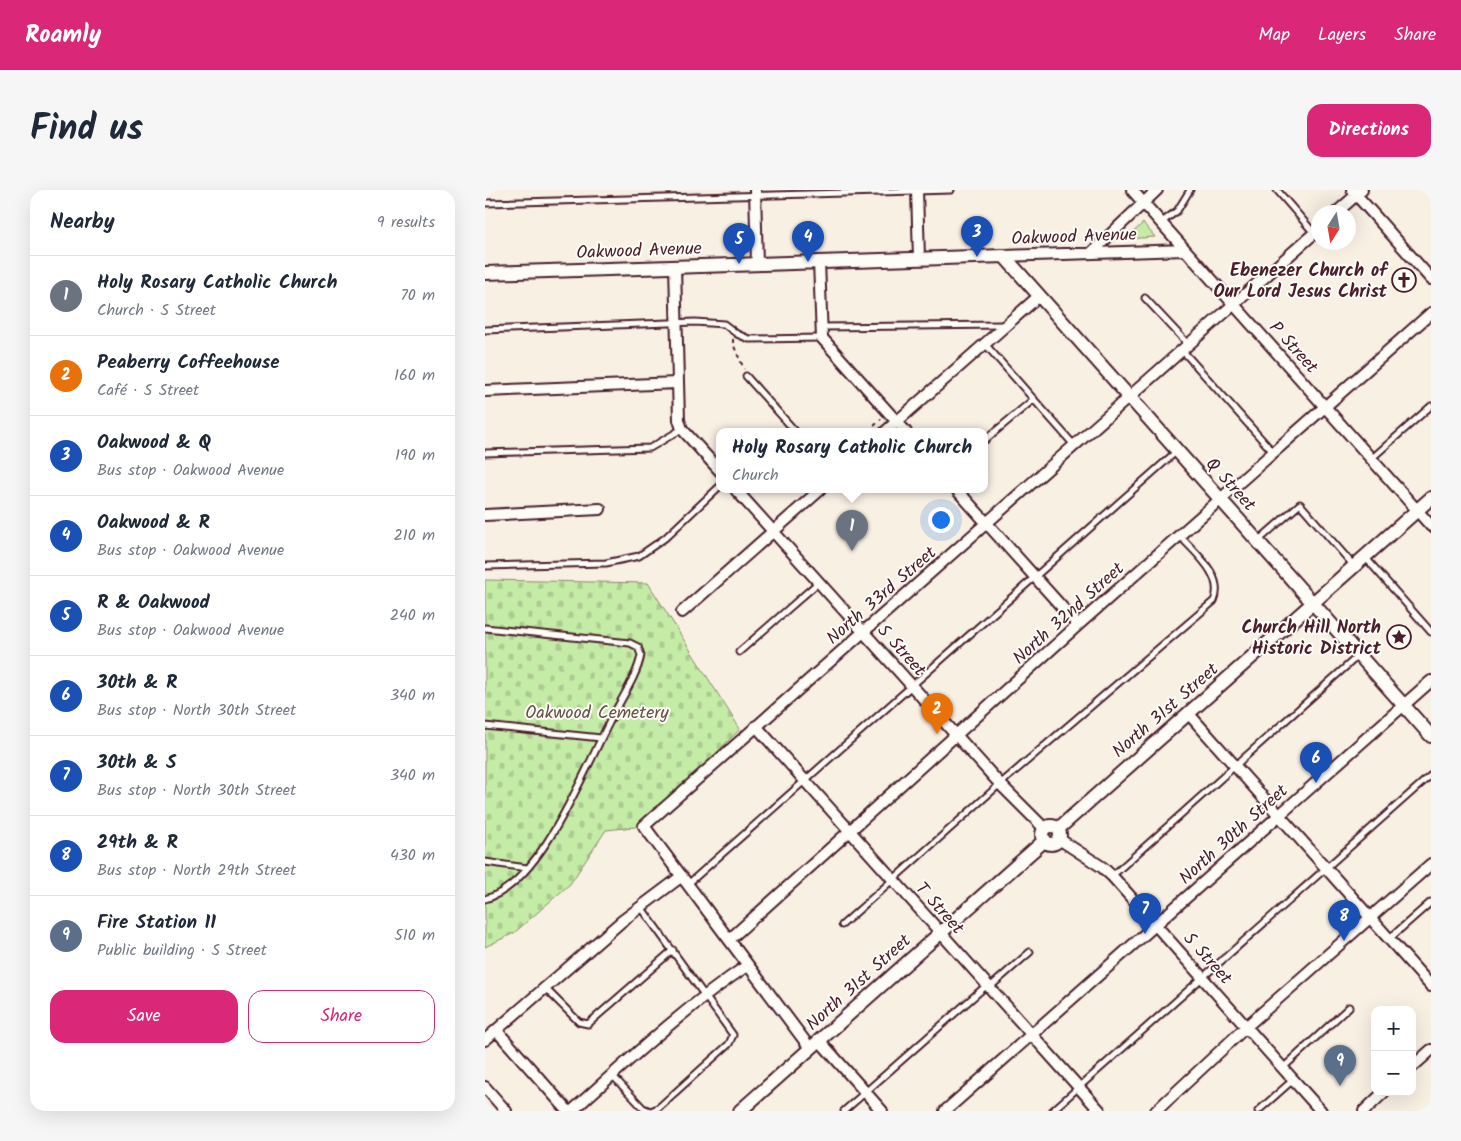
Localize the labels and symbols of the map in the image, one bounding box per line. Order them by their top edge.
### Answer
north arrow [1311,205,1356,250]
pin: 3 [961,216,993,257]
pin: 4 [792,221,824,262]
street label: Oakwood Avenue [1011,221,1137,254]
pin: 5 [723,223,755,264]
street label: Oakwood Avenue [576,235,702,268]
place label: Ebenezer Church of Our Lord Jesus Christ [1213,257,1389,307]
church icon: Ebenezer Church of Our Lord Jesus Christ [1391,267,1417,293]
street label: P Street [1261,315,1325,382]
street label: Q Street [1198,451,1263,519]
your location [928,507,954,533]
pin: 1 [836,510,868,551]
street label: North 33rd Street [820,539,945,653]
street label: North 32nd Street [1006,555,1132,673]
place label: Church Hill North Historic District [1241,614,1382,664]
street label: S Street [869,618,933,685]
place icon: Church Hill North Historic District [1386,624,1412,650]
street label: North 31st Street [1106,656,1227,766]
pin: 2 [921,693,953,734]
park label: Oakwood Cemetery [525,699,669,728]
pin: 6 [1300,742,1332,783]
street label: North 30th Street [1173,777,1296,892]
street label: T Street [907,876,971,943]
pin: 7 [1129,893,1161,934]
pin: 8 [1328,900,1360,941]
street label: S Street [1175,926,1239,993]
street label: North 31st Street [800,927,919,1039]
pin: 9 [1324,1045,1356,1086]

